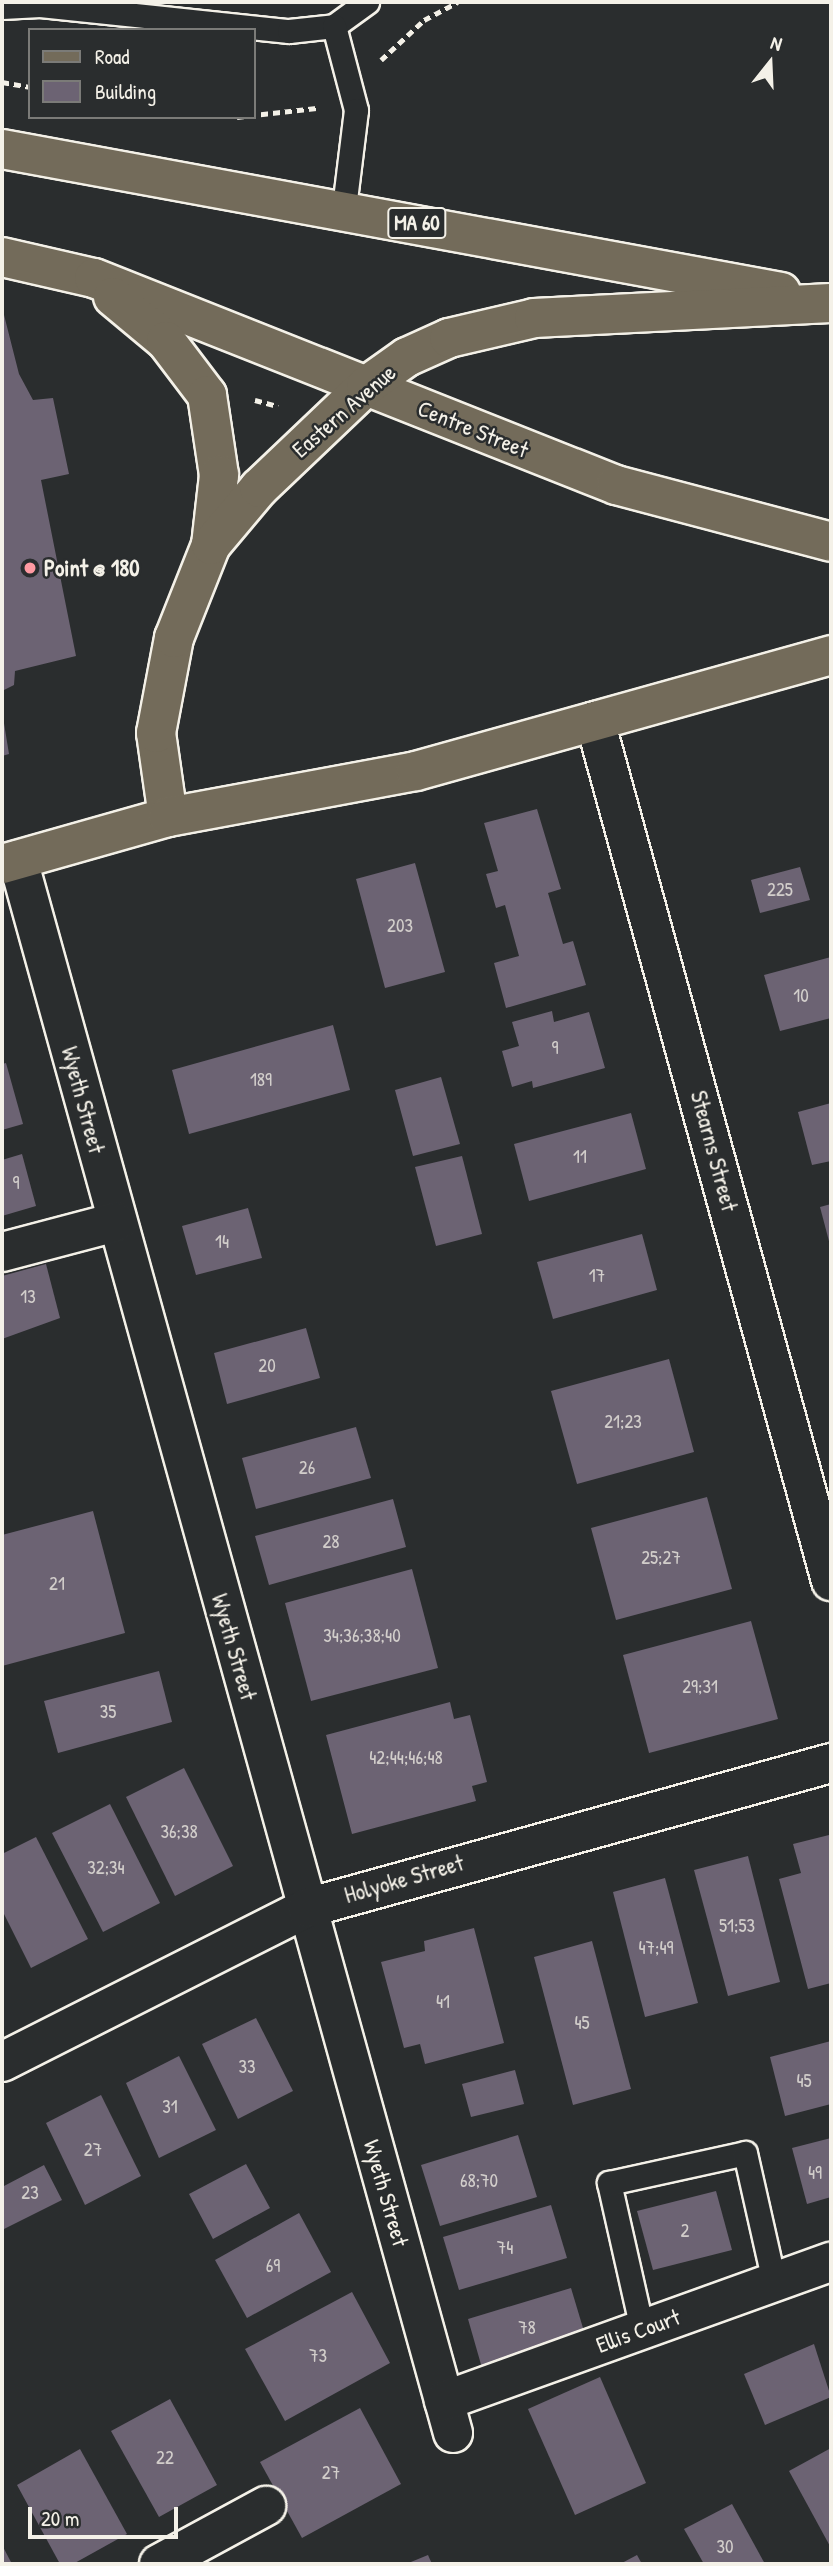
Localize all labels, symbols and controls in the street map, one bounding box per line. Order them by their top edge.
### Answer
legend [28,28,256,119]
north arrow [735,28,805,98]
text: N [768,29,785,57]
text: Road [95,42,129,71]
text: Building [95,77,156,106]
road number: MA 60 [387,206,447,241]
street label: Eastern Avenue [287,359,401,463]
street label: Centre Street [414,394,532,464]
place label: Point @ 180 [44,554,140,582]
marker: Point @ 180 [22,560,38,576]
house number: 225 [767,879,793,901]
house number: 203 [387,915,413,937]
house number: 10 [793,985,809,1007]
house number: 9 [552,1037,558,1059]
street label: Wyeth Street [56,1044,110,1156]
house number: 189 [250,1069,272,1091]
street label: Stearns Street [685,1088,743,1214]
house number: 11 [573,1146,587,1168]
house number: 9 [13,1172,19,1194]
house number: 14 [215,1231,229,1253]
house number: 17 [589,1265,605,1287]
house number: 13 [20,1286,36,1308]
house number: 20 [258,1355,276,1377]
house number: 21;23 [604,1411,642,1433]
house number: 26 [299,1457,315,1479]
house number: 28 [322,1531,340,1553]
house number: 25;27 [641,1547,681,1569]
house number: 21 [49,1573,65,1595]
street label: Wyeth Street [206,1591,262,1703]
house number: 34;36;38;40 [323,1625,401,1647]
house number: 29;31 [682,1676,718,1698]
house number: 35 [100,1701,116,1723]
house number: 42;44;46;48 [369,1747,443,1769]
house number: 36;38 [160,1821,198,1843]
street label: Holyoke Street [341,1849,467,1909]
house number: 32;34 [87,1857,125,1879]
house number: 51;53 [719,1915,755,1937]
house number: 47;49 [638,1937,674,1959]
house number: 41 [436,1991,450,2013]
house number: 45 [574,2012,590,2034]
house number: 33 [238,2056,256,2078]
house number: 45 [796,2070,812,2092]
house number: 31 [162,2096,178,2118]
street label: Wyeth Street [358,2137,414,2249]
house number: 27 [84,2139,102,2161]
house number: 49 [808,2162,822,2184]
house number: 68;70 [460,2170,498,2192]
house number: 23 [21,2182,39,2204]
house number: 2 [681,2220,689,2242]
house number: 74 [497,2237,513,2259]
house number: 69 [266,2255,280,2277]
street label: Ellis Court [592,2303,684,2359]
house number: 78 [518,2317,536,2339]
house number: 73 [309,2345,327,2367]
house number: 22 [156,2447,174,2469]
house number: 27 [322,2462,340,2484]
scale bar [32,2492,182,2536]
text: 20 m [41,2504,79,2533]
house number: 30 [716,2536,734,2558]

